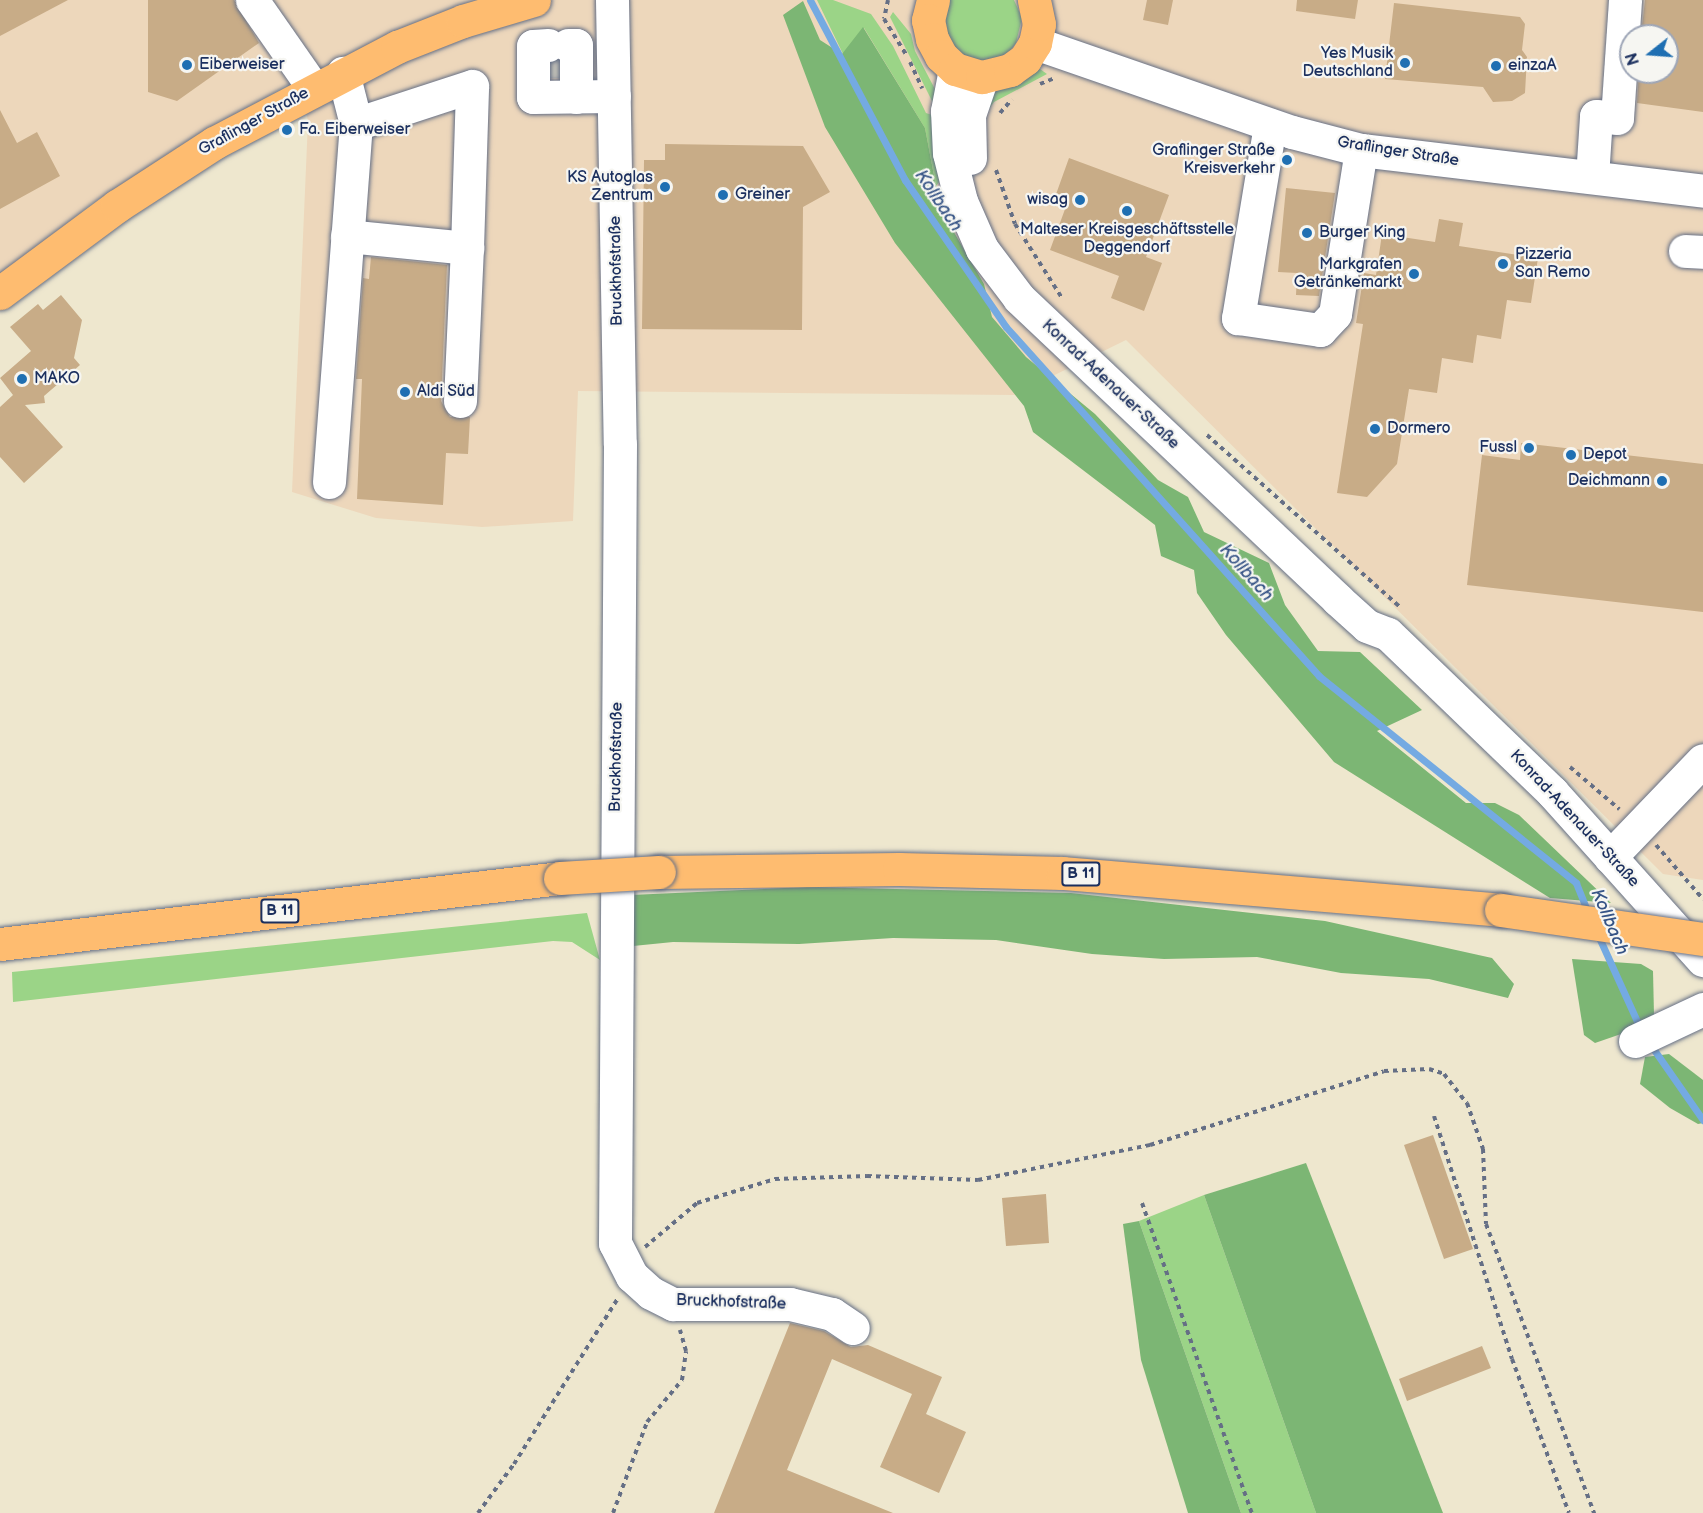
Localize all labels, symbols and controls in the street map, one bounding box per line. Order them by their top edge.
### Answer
north arrow [1619,24,1679,84]
place label: Yes Musik Deutschland [1302,44,1393,82]
text: N [1622,50,1644,67]
place label: Eiberweiser [199,55,285,75]
marker: Yes Musik Deutschland [1398,56,1412,70]
place label: einzaA [1508,56,1557,76]
marker: Eiberweiser [180,58,194,72]
marker: einzaA [1489,59,1503,73]
street label: Graflinger Straße [195,84,313,160]
place label: Fa. Eiberweiser [299,120,410,140]
marker: Fa. Eiberweiser [280,123,294,137]
street label: Graflinger Straße [1336,133,1460,171]
place label: Graflinger Straße Kreisverkehr [1152,141,1275,179]
marker: Graflinger Straße Kreisverkehr [1280,153,1294,167]
water label: Kollbach [909,166,967,236]
place label: KS Autoglas Zentrum [567,168,653,206]
marker: KS Autoglas Zentrum [658,180,672,194]
place label: Greiner [735,185,790,205]
marker: Greiner [716,188,730,202]
place label: wisag [1027,190,1068,210]
marker: wisag [1073,193,1087,207]
marker: Malteser Kreisgeschäftsstelle Deggendorf [1120,204,1134,218]
street label: Bruckhofstraße [606,216,628,326]
place label: Malteser Kreisgeschäftsstelle Deggendorf [1020,220,1234,258]
place label: Burger King [1319,223,1405,243]
marker: Burger King [1300,226,1314,240]
place label: Pizzeria San Remo [1515,245,1590,283]
place label: Markgrafen Getränkemarkt [1294,255,1402,293]
marker: Pizzeria San Remo [1496,257,1510,271]
marker: Markgrafen Getränkemarkt [1407,267,1421,281]
street label: Konrad-Adenauer-Straße [1037,316,1183,454]
place label: MAKO [34,369,80,389]
marker: MAKO [15,372,29,386]
place label: Aldi Süd [417,382,475,402]
marker: Aldi Süd [398,385,412,399]
place label: Dormero [1387,419,1451,439]
marker: Dormero [1368,422,1382,436]
place label: Fussl [1479,438,1517,458]
marker: Fussl [1522,441,1536,455]
place label: Depot [1583,445,1627,465]
marker: Depot [1564,448,1578,462]
place label: Deichmann [1568,471,1650,491]
marker: Deichmann [1655,474,1669,488]
water label: Kollbach [1215,540,1277,606]
street label: Bruckhofstraße [606,702,628,812]
street label: Konrad-Adenauer-Straße [1505,746,1643,892]
road number: B 11 [1060,862,1102,886]
water label: Kollbach [1585,886,1633,958]
road number: B 11 [259,899,301,923]
street label: Bruckhofstraße [676,1291,786,1315]

